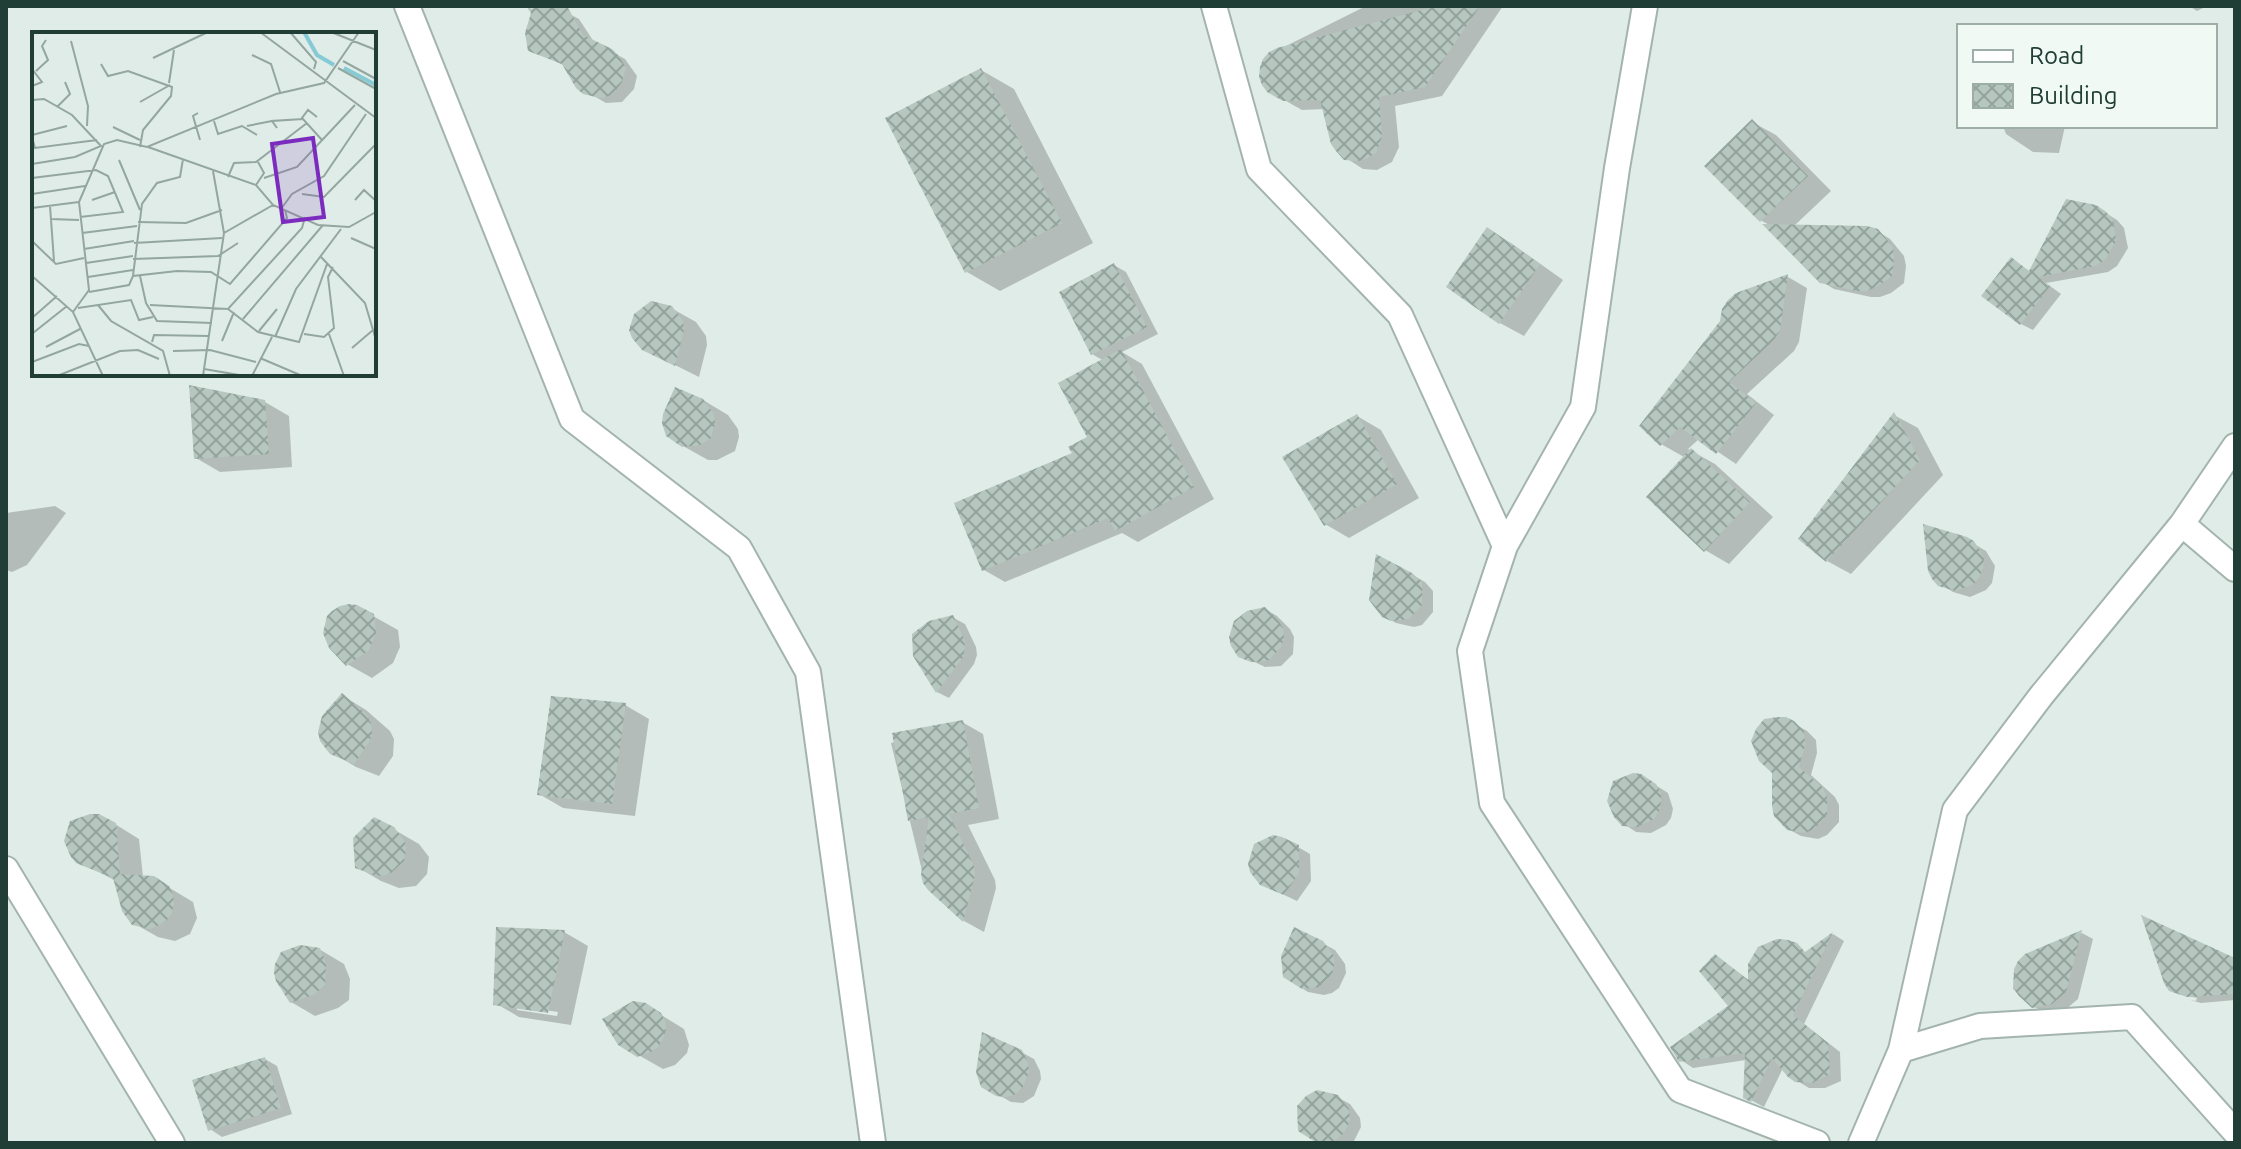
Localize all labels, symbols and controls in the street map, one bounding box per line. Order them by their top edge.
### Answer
legend [1957,24,2217,128]
inset map [32,32,376,376]
text: Road [2029,42,2084,69]
text: Building [2029,82,2117,109]

